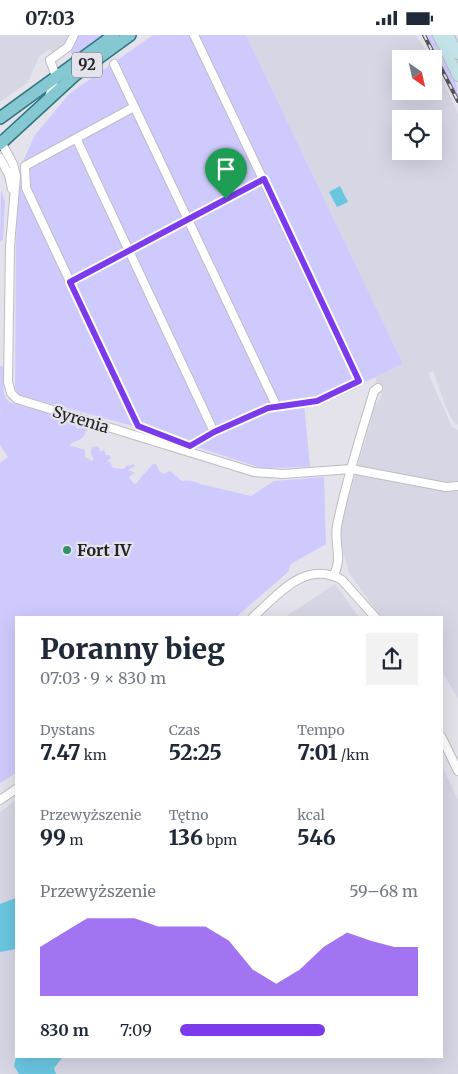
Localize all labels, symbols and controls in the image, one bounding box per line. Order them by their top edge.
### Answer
text: 07:03 [25,6,75,30]
north arrow [392,50,442,100]
map controls [392,50,442,160]
road number: 92 [72,53,102,77]
button: locate [392,110,442,160]
pin [205,148,247,199]
icon: arrive [212,155,240,183]
street label: Syrenia [50,401,112,437]
place label: Fort IV [77,540,132,560]
marker: Fort IV [61,544,73,556]
text: Poranny bieg [40,631,225,667]
button: share [366,633,418,685]
text: 07:03 · 9 × 830 m [40,668,166,688]
text: Dystans [40,721,95,739]
text: Czas [169,721,200,739]
text: Tempo [297,721,345,739]
text: 7.47 [40,739,81,766]
text: 52:25 [169,739,222,766]
text: 7:01 [297,739,338,766]
text: km [81,746,107,764]
text: /km [338,746,369,764]
text: Przewyższenie [40,806,141,824]
text: Tętno [169,806,208,824]
text: kcal [297,806,325,824]
text: 99 [40,824,66,851]
text: 136 [169,824,203,851]
text: 546 [297,824,336,851]
text: m [66,831,83,849]
text: bpm [203,831,237,849]
text: Przewyższenie [40,881,156,901]
text: 59–68 m [349,881,418,901]
text: 830 m [40,1020,89,1040]
text: 7:09 [120,1020,152,1040]

